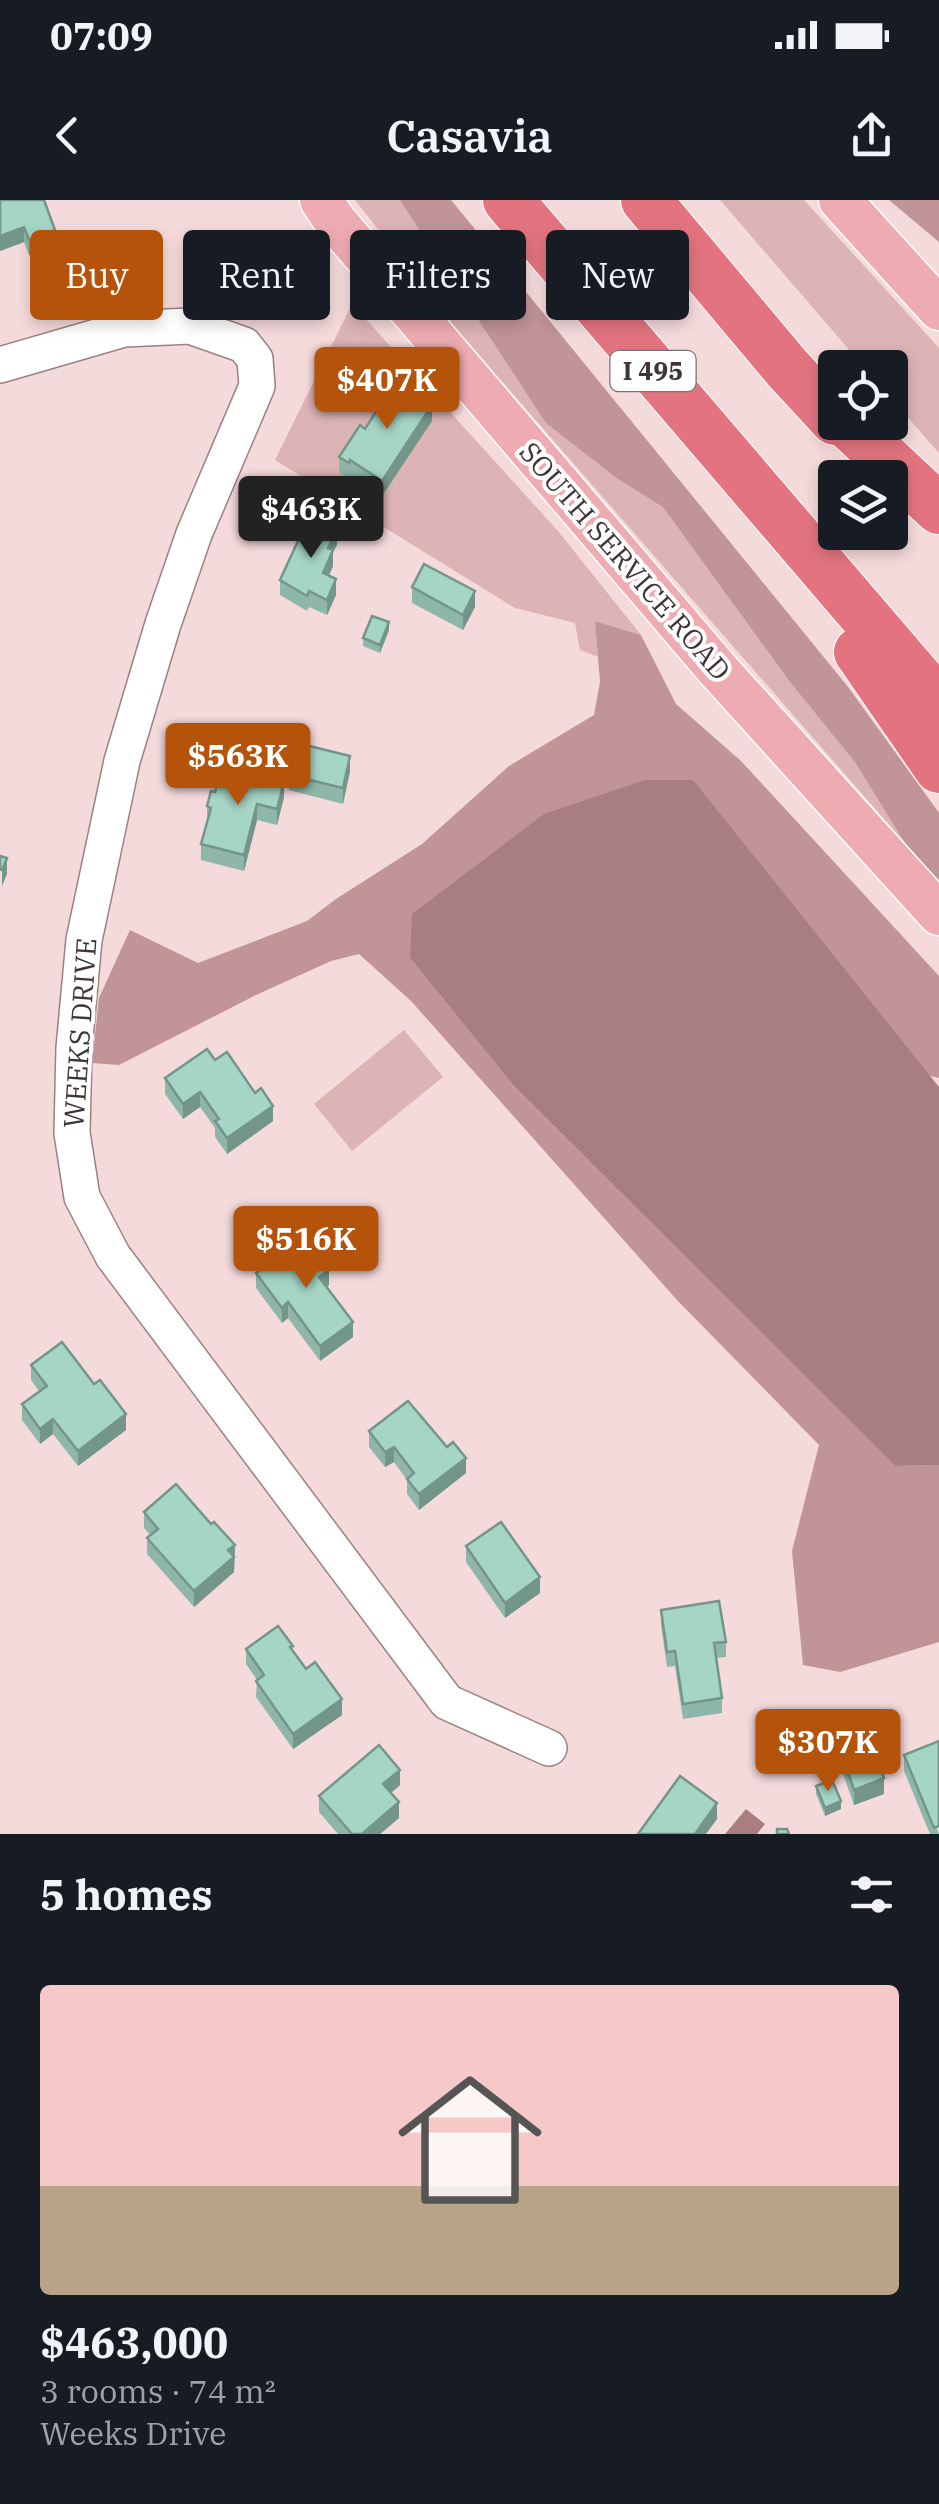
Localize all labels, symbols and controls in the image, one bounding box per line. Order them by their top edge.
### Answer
text: 07:09 [50,11,153,60]
text: Casavia [386,106,553,164]
icon: back [40,108,95,163]
icon: share [844,108,899,163]
chip: Buy [30,230,163,320]
chip: Rent [183,230,330,320]
chip: Filters [350,230,526,320]
chip: New [546,230,689,320]
pin: $407K [317,347,457,432]
map controls [818,350,908,550]
button: locate [818,350,908,440]
road number: I 495 [610,351,696,391]
text: $407K [336,358,438,400]
street label: SOUTH SERVICE ROAD [512,434,739,688]
button: layers [818,460,908,550]
pin: $463K [241,476,381,561]
text: $463K [260,487,362,529]
pin: $563K [168,723,308,808]
text: $563K [187,734,289,776]
street label: WEEKS DRIVE [54,937,105,1129]
pin: $516K [236,1206,376,1291]
text: $516K [255,1217,357,1259]
pin: $307K [758,1709,898,1794]
text: $307K [777,1720,879,1762]
text: 5 homes [40,1867,213,1922]
icon: filters [844,1867,899,1922]
icon: home [380,2050,560,2230]
text: $463,000 [40,2315,228,2370]
text: 3 rooms · 74 m² [40,2370,276,2412]
text: Weeks Drive [40,2412,226,2454]

